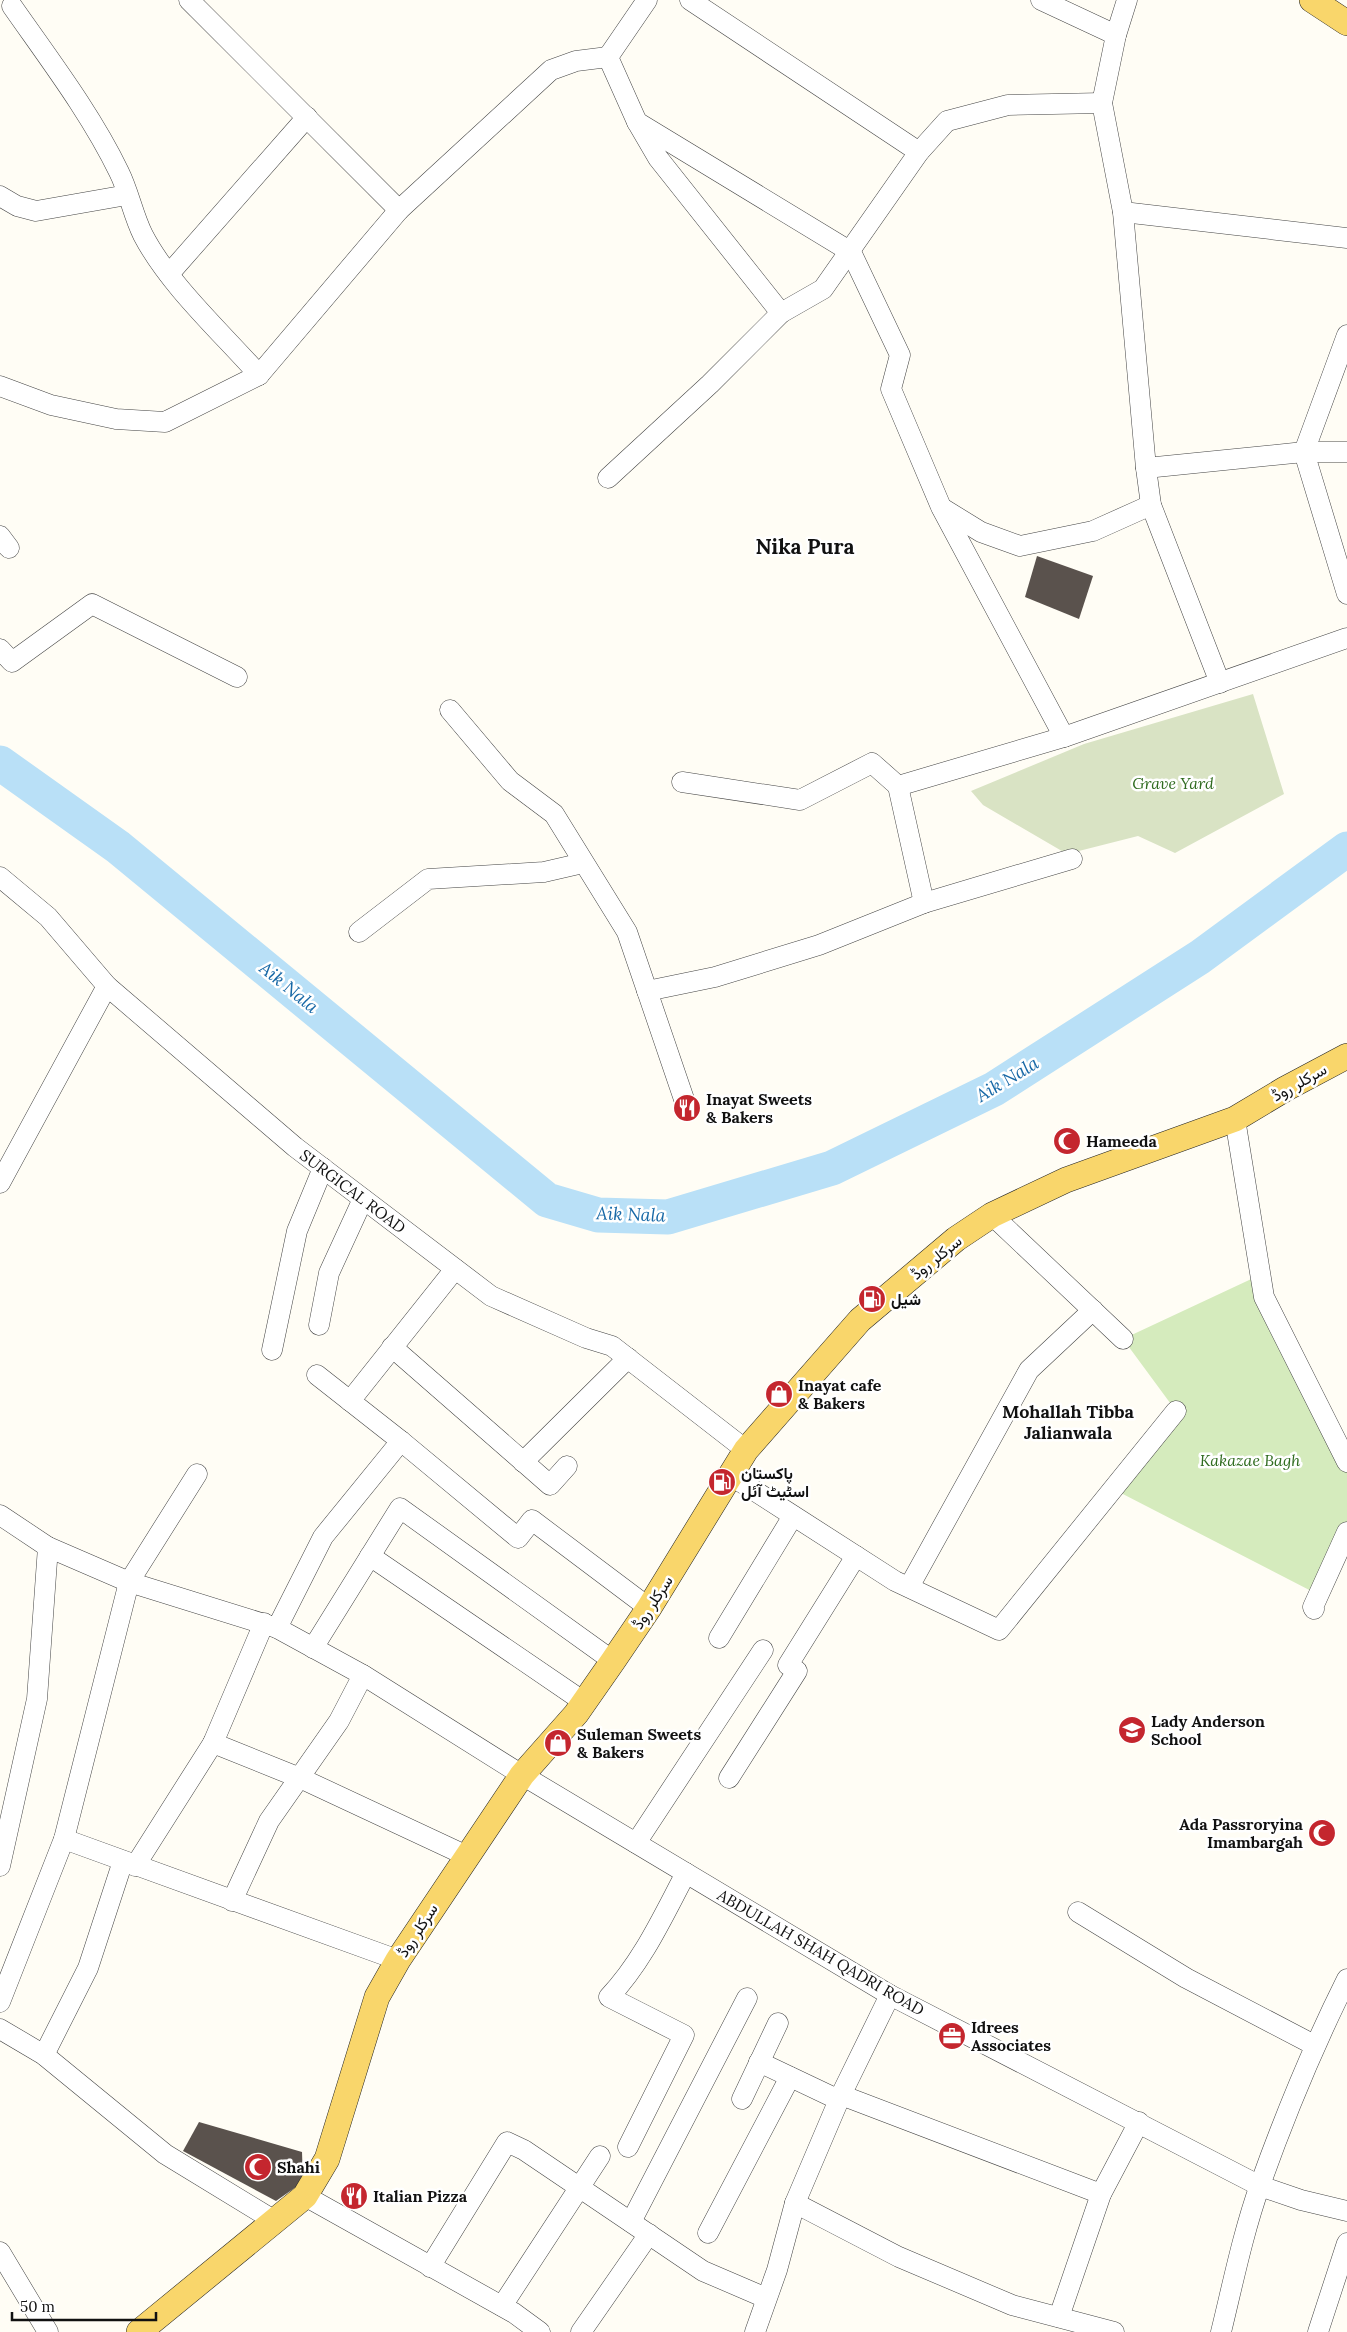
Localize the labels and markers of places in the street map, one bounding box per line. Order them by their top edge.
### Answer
place label: Inayat Sweets & Bakers [706,1089,812,1127]
restaurant icon: Inayat Sweets & Bakers [672,1093,702,1123]
mosque icon: Hameeda [1052,1126,1082,1156]
place label: Hameeda [1086,1131,1158,1151]
fuel station icon: شیل [857,1284,887,1314]
place label: شیل [891,1289,921,1309]
place label: Inayat cafe & Bakers [798,1375,882,1413]
shop icon: Inayat cafe & Bakers [764,1379,794,1409]
place label: پاکستان اسٹیٹ آئل [741,1463,809,1501]
fuel station icon: پاکستان اسٹیٹ آئل [707,1467,737,1497]
place label: Lady Anderson School [1151,1711,1265,1749]
school or university icon: Lady Anderson School [1117,1715,1147,1745]
place label: Suleman Sweets & Bakers [577,1724,701,1762]
shop icon: Suleman Sweets & Bakers [543,1728,573,1758]
place label: Ada Passroryina Imambargah [1179,1814,1304,1852]
mosque icon: Ada Passroryina Imambargah [1307,1818,1337,1848]
place label: Idrees Associates [971,2017,1051,2055]
office icon: Idrees Associates [937,2021,967,2051]
mosque icon: Shahi [243,2152,273,2182]
place label: Shahi [277,2157,320,2177]
restaurant icon: Italian Pizza [339,2181,369,2211]
place label: Italian Pizza [373,2186,468,2206]

